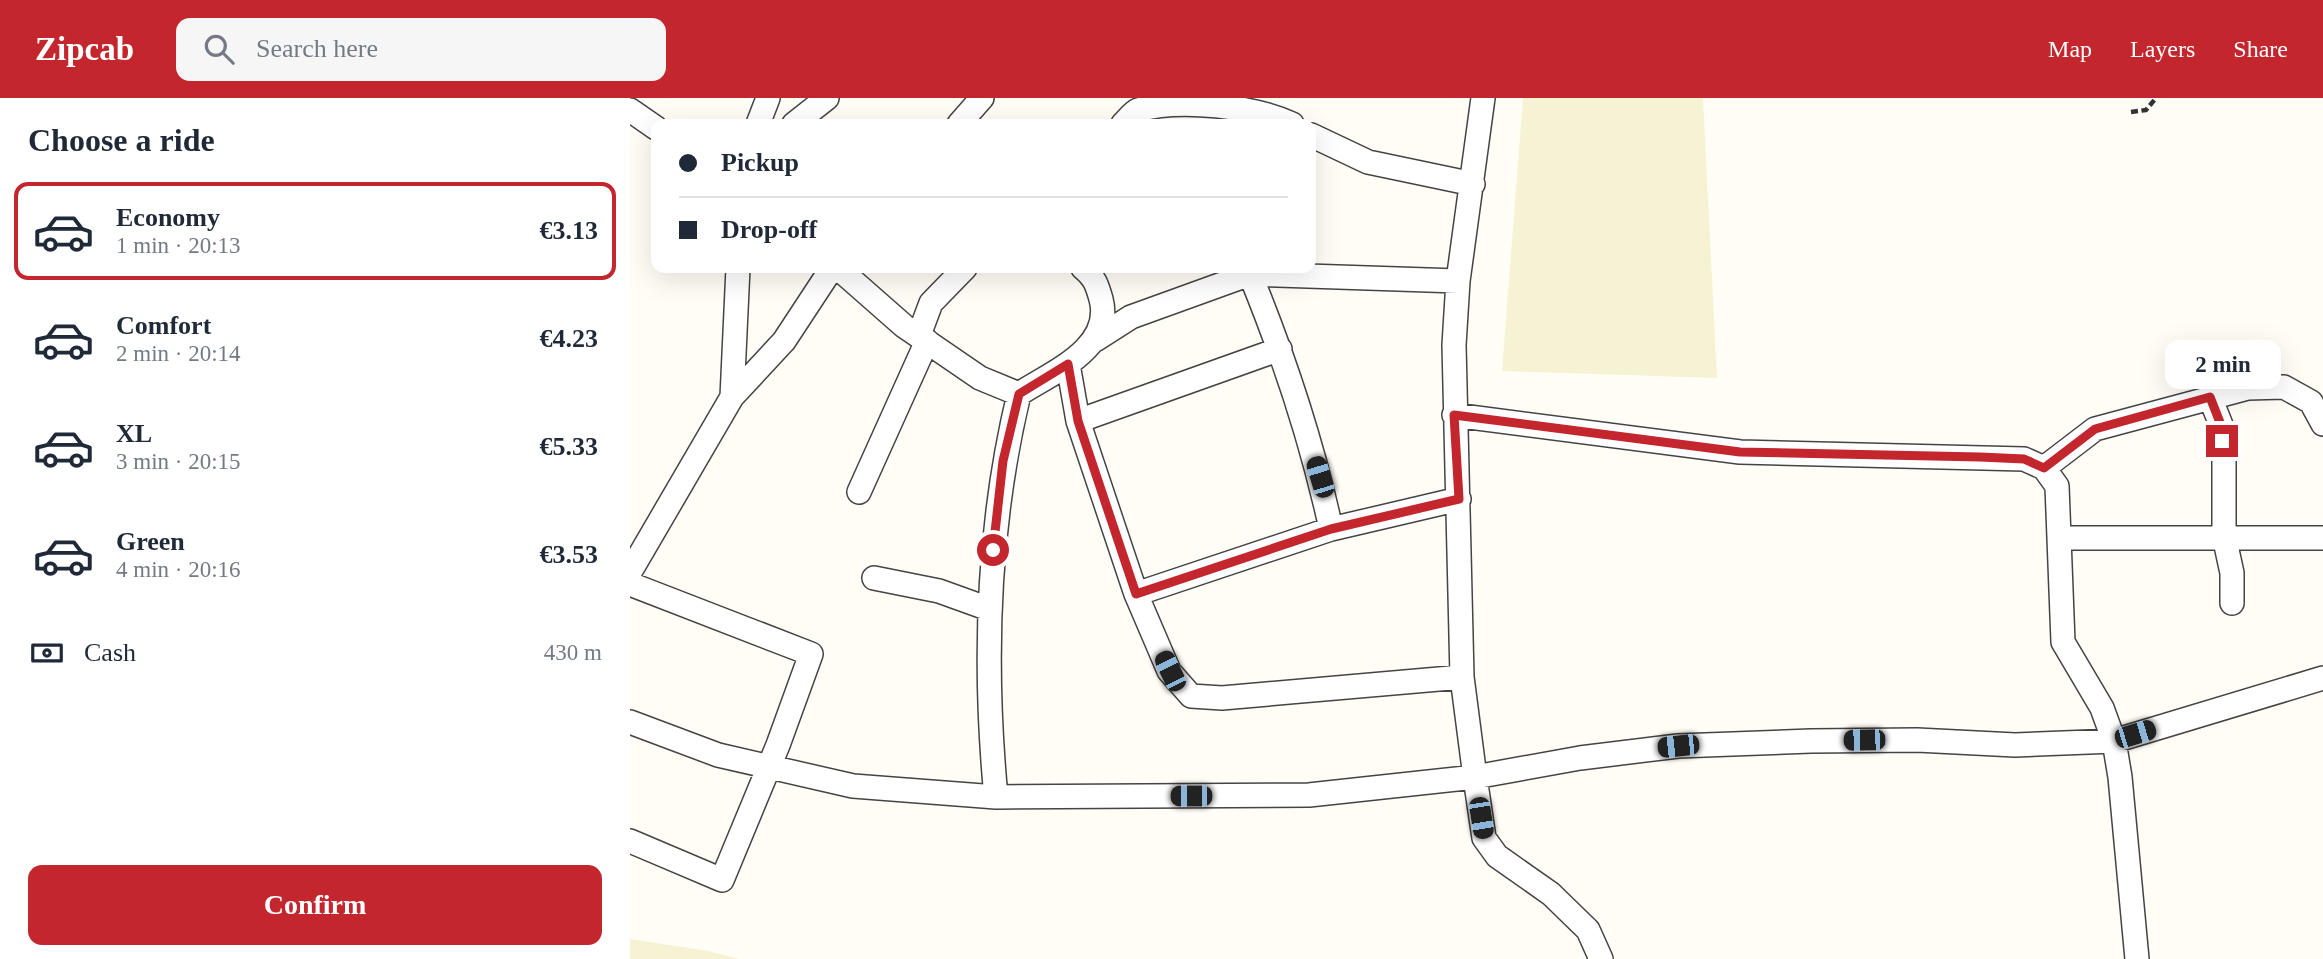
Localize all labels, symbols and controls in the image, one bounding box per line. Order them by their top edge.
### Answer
search box [176,18,666,81]
icon: search [200,30,238,68]
text: Zipcab [35,31,134,67]
text: Search here [256,34,378,63]
text: Map [2048,36,2092,62]
text: Layers [2130,36,2195,62]
text: Share [2233,36,2288,62]
text: Choose a ride [28,122,215,158]
text: Pickup [721,148,799,177]
icon: car [32,200,95,263]
text: Economy [116,203,220,232]
text: Drop-off [721,215,817,244]
text: €3.13 [540,216,598,245]
text: 1 min · 20:13 [116,233,241,258]
icon: car [32,308,95,371]
text: Comfort [116,311,211,340]
text: €4.23 [540,324,598,353]
callout: 2 min [2164,340,2280,388]
text: 2 min · 20:14 [116,341,241,366]
text: 2 min [2195,352,2251,377]
icon: car [32,416,95,479]
text: XL [116,419,152,448]
route end [2206,425,2238,457]
text: €5.33 [540,432,598,461]
text: 3 min · 20:15 [116,449,241,474]
car [1304,454,1337,500]
icon: car [32,524,95,587]
text: Green [116,527,185,556]
route start [977,534,1009,566]
text: €3.53 [540,540,598,569]
text: 4 min · 20:16 [116,557,241,582]
icon: cash [28,634,66,672]
text: Cash [84,638,136,667]
text: 430 m [544,640,602,665]
car [1152,648,1189,694]
car [2112,718,2159,750]
car [1843,729,1886,751]
car [1657,733,1700,759]
car [1171,786,1213,807]
car [1468,796,1495,840]
button: Confirm [28,865,602,945]

